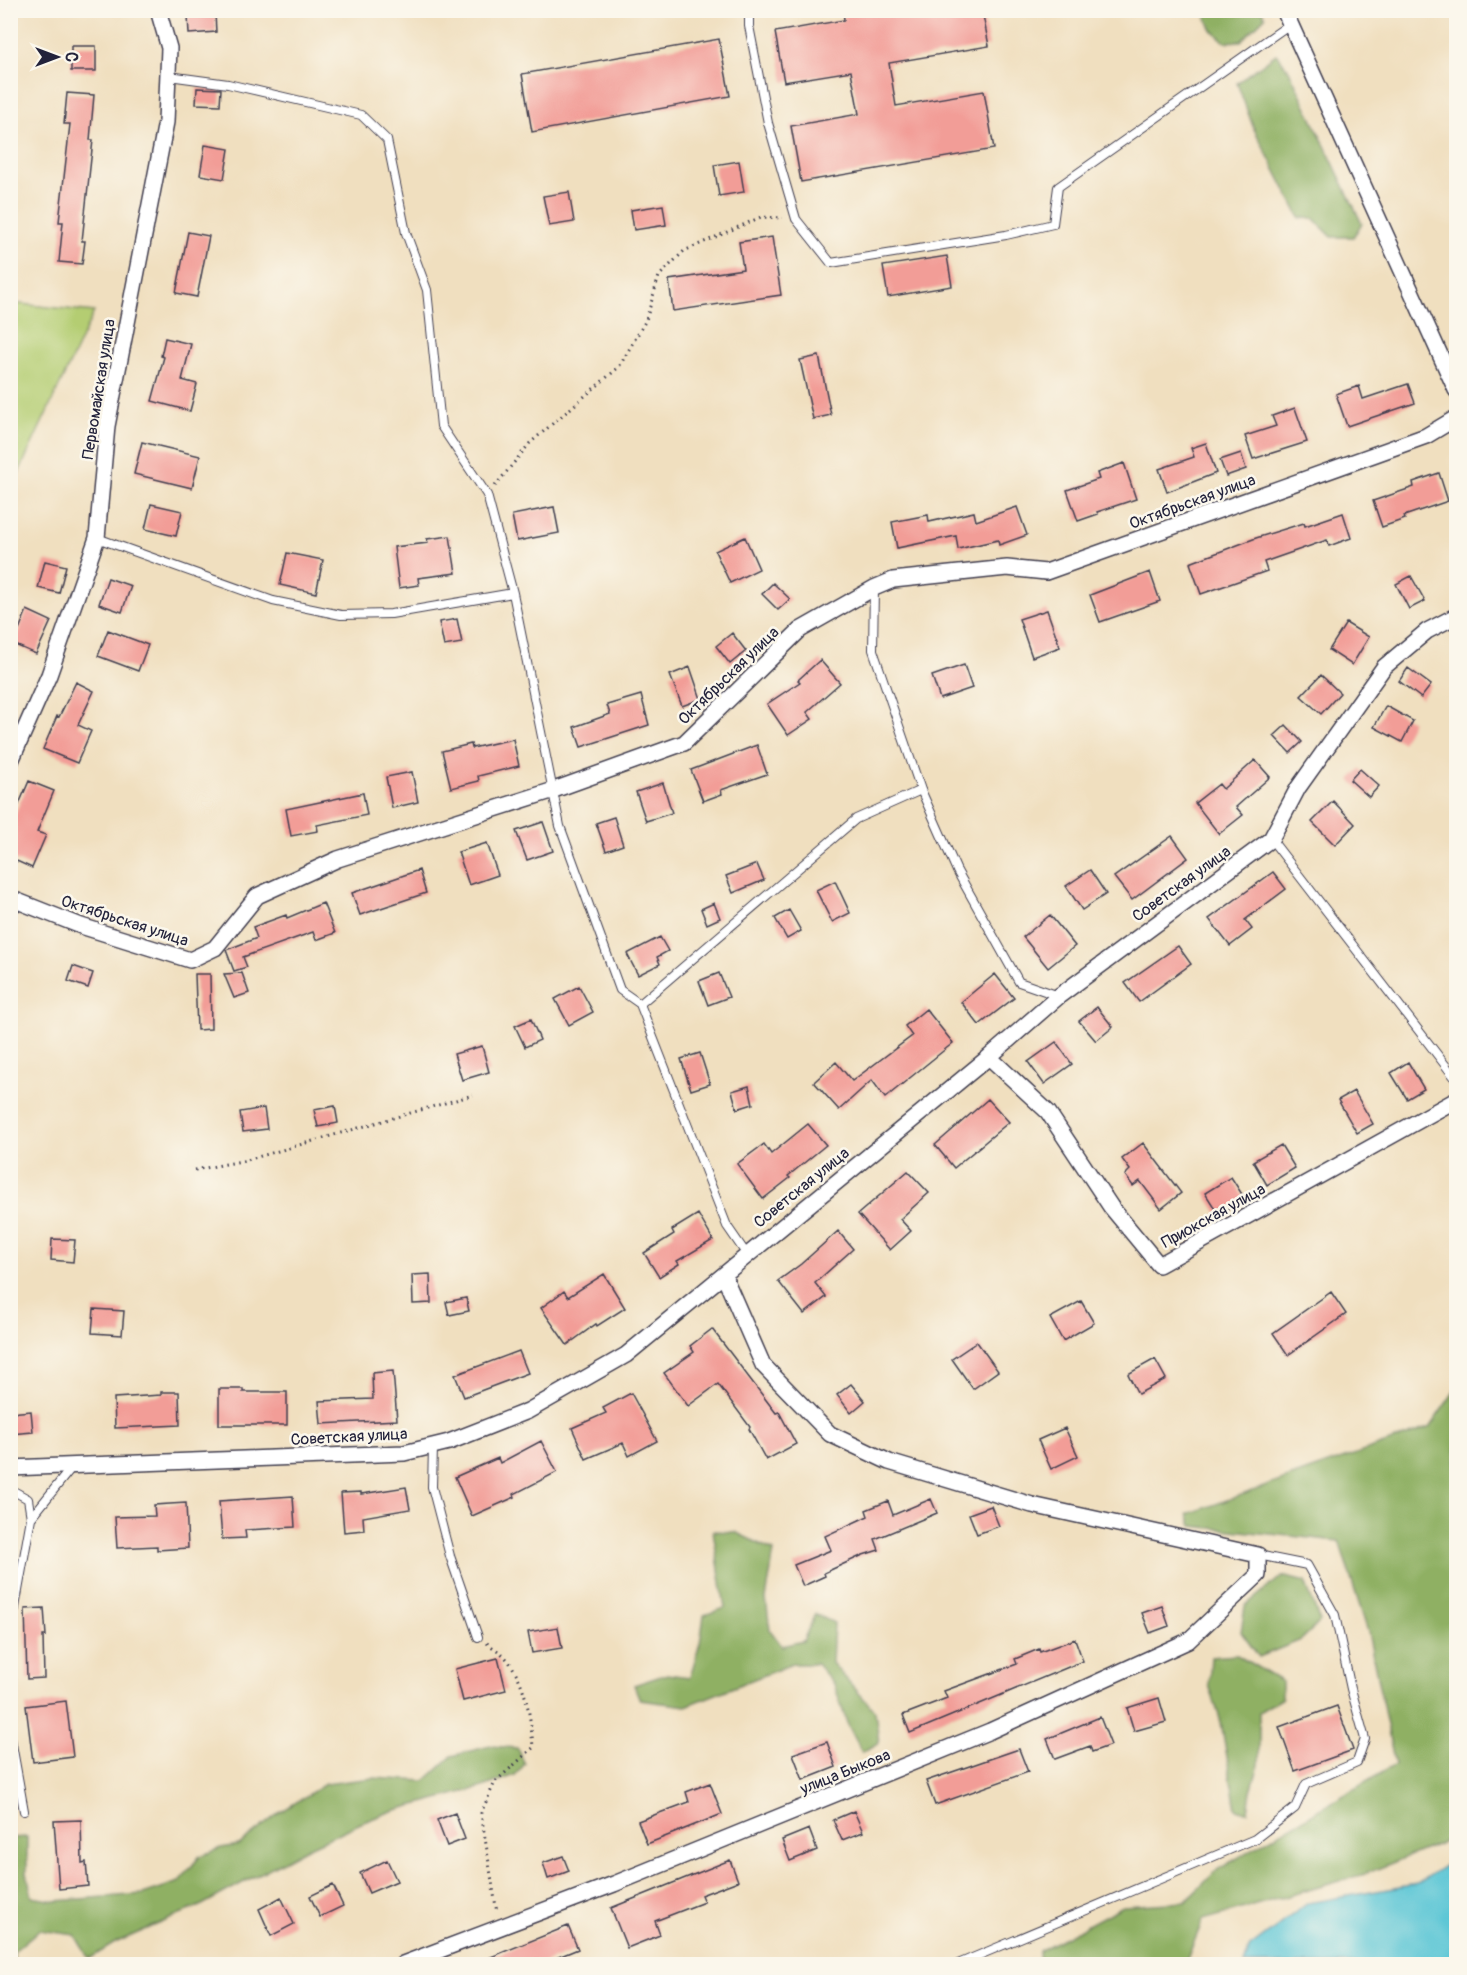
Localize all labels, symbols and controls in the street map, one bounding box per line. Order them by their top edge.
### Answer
north arrow [27,27,87,87]
text: С [61,52,81,62]
street label: Первомайская улица [78,318,120,461]
street label: Октябрьская улица [1127,470,1258,534]
street label: Октябрьская улица [674,622,783,729]
street label: Советская улица [1128,841,1235,926]
street label: Октябрьская улица [58,891,191,951]
street label: Советская улица [750,1143,853,1232]
street label: Приокская улица [1158,1179,1269,1253]
street label: Советская улица [290,1424,408,1450]
street label: улица Быкова [796,1745,893,1799]

